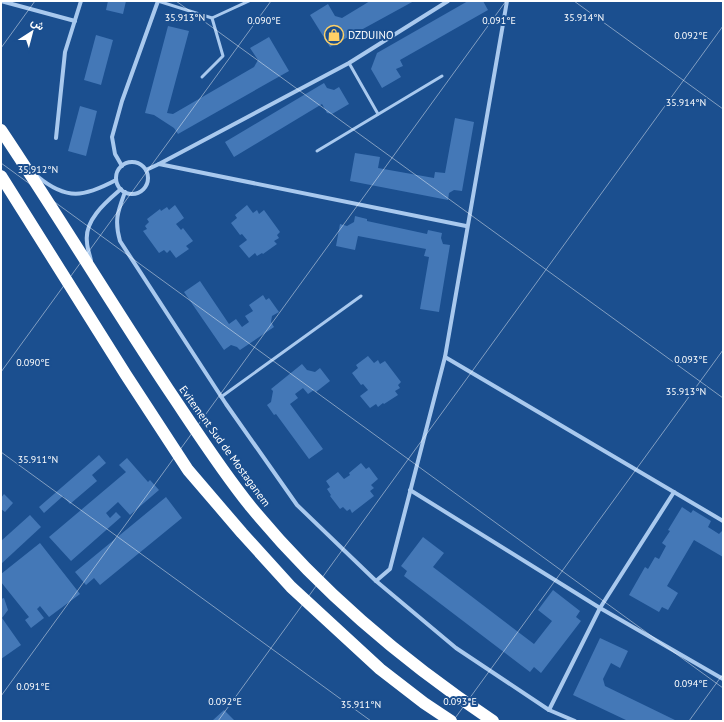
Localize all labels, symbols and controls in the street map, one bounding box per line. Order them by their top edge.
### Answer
text: 35.913°N [165,11,205,24]
text: 35.914°N [564,11,604,24]
north arrow [12,12,52,52]
text: ش [28,14,47,33]
text: 0.090°E [247,14,281,27]
text: 0.091°E [482,14,516,27]
shop icon: DZDUINO [323,24,345,46]
place label: DZDUINO [348,28,393,42]
text: 0.092°E [674,29,708,42]
text: 35.914°N [666,96,706,109]
text: 35.912°N [18,163,58,176]
text: 0.093°E [674,353,708,366]
text: 0.090°E [16,356,50,369]
street label: Evitement Sud de Mostaganem [176,383,274,509]
text: 35.913°N [666,385,706,398]
text: 35.911°N [18,453,58,466]
text: 0.094°E [674,677,708,690]
text: 0.091°E [16,680,50,693]
text: 0.092°E [208,695,242,708]
text: 0.093°E [443,695,477,708]
text: 35.911°N [341,698,381,711]

